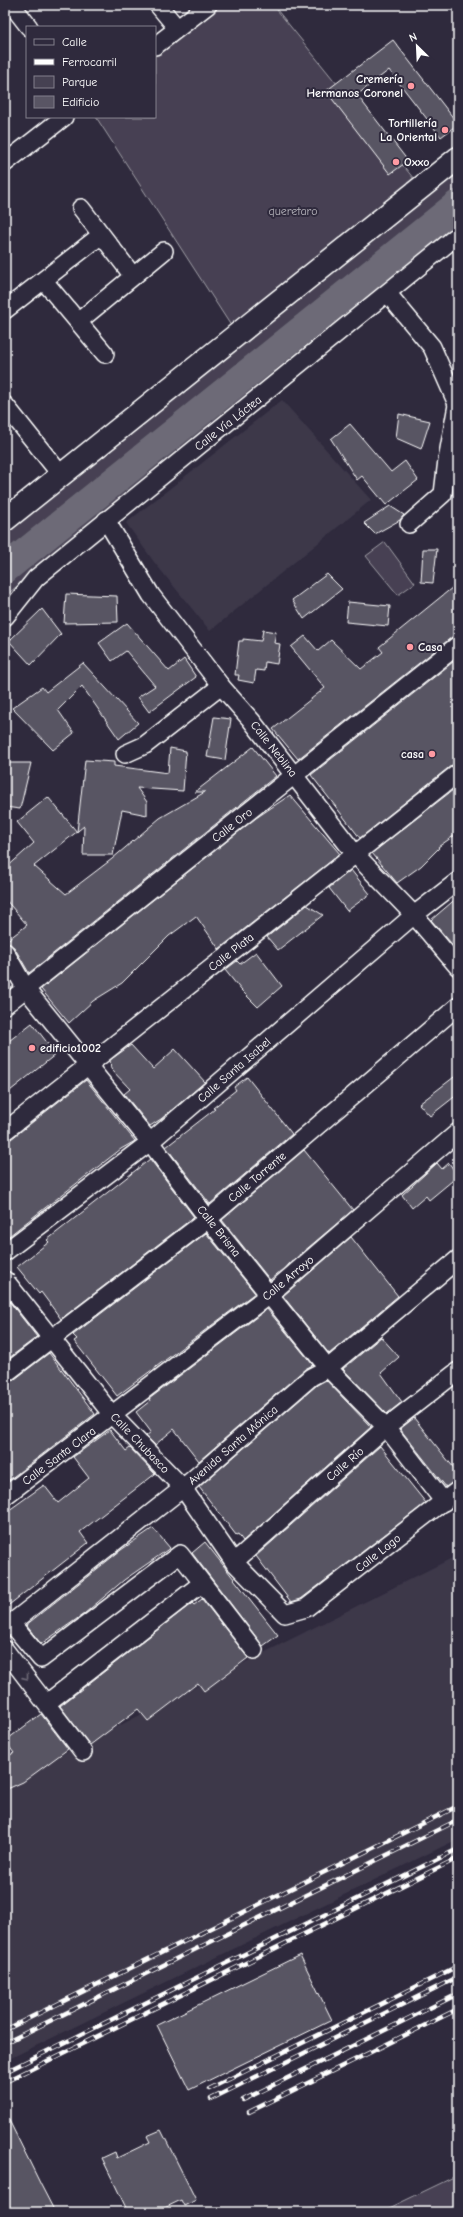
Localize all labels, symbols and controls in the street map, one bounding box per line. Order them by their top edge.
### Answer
legend [26,26,156,118]
north arrow [397,26,437,66]
text: N [407,30,419,45]
text: Calle [62,35,87,49]
text: Ferrocarril [62,55,117,69]
place label: Cremería Hermanos Coronel [306,72,403,100]
text: Parque [62,75,97,89]
marker: Cremería Hermanos Coronel [406,81,416,91]
text: Edificio [62,95,99,109]
place label: Tortillería La Oriental [380,116,437,144]
marker: Tortillería La Oriental [440,125,450,135]
place label: Oxxo [404,155,429,169]
marker: Oxxo [391,157,401,167]
park label: queretaro [268,204,318,218]
street label: Calle Vía Láctea [192,392,264,454]
place label: Casa [418,640,443,654]
marker: Casa [405,642,415,652]
street label: Calle Neblina [248,718,300,780]
place label: casa [401,747,424,761]
marker: casa [427,749,437,759]
street label: Calle Oro [209,805,255,845]
street label: Calle Plata [206,930,256,974]
street label: Calle Santa Isabel [195,1034,273,1106]
place label: edificio1002 [40,1041,101,1055]
marker: edificio1002 [27,1043,37,1053]
street label: Calle Torrente [225,1149,289,1205]
street label: Calle Brisna [194,1203,244,1259]
street label: Calle Arroyo [259,1252,317,1304]
street label: Avenida Santa Mónica [185,1402,281,1488]
street label: Calle Chubasco [108,1410,172,1476]
street label: Calle Santa Clara [19,1424,99,1488]
street label: Calle Río [323,1444,367,1484]
street label: Calle Lago [353,1531,403,1575]
one-way arrow [21,1672,28,1679]

